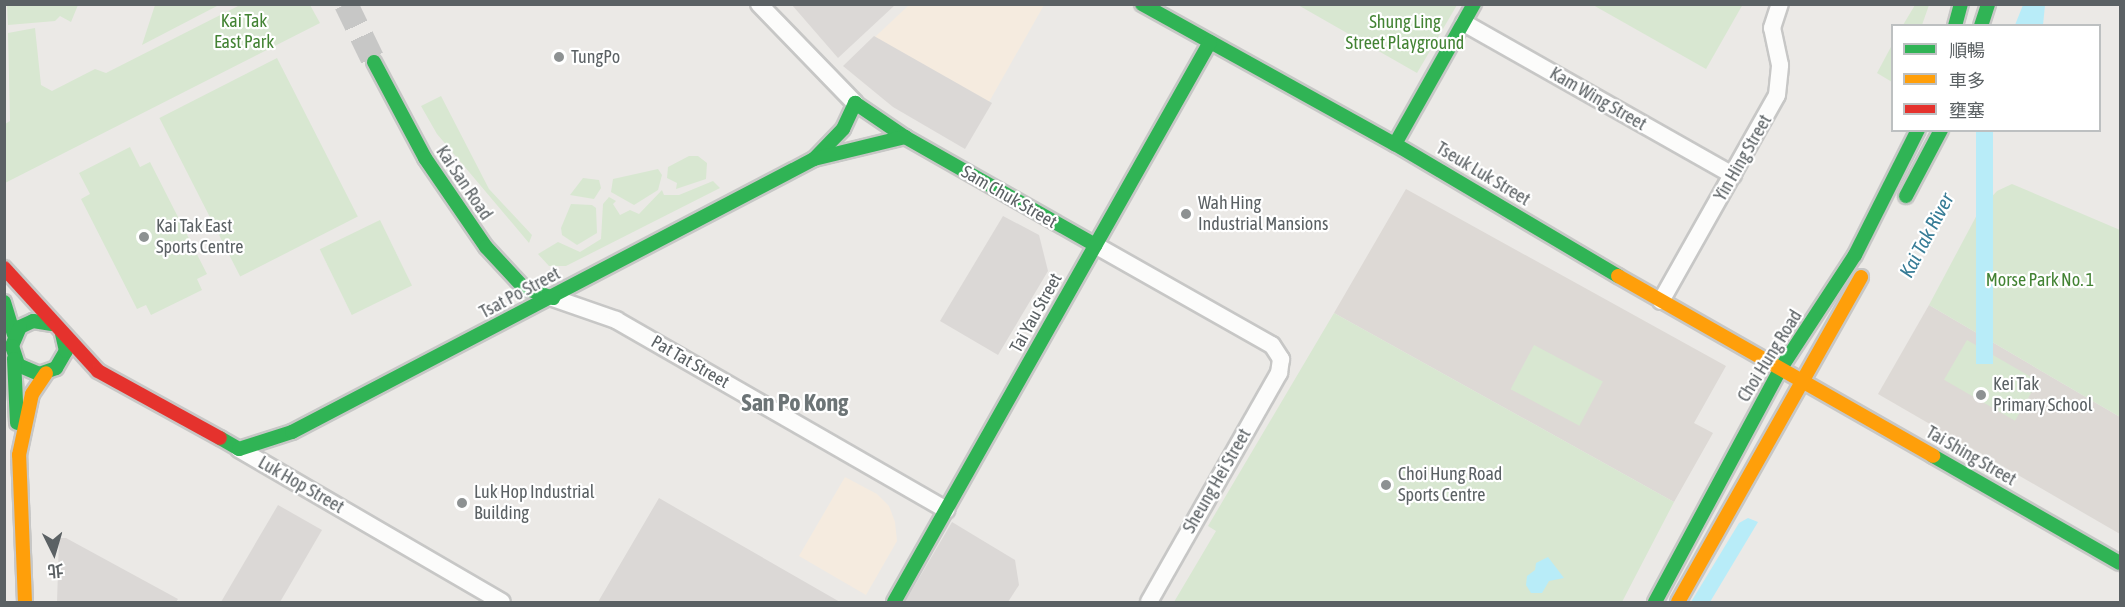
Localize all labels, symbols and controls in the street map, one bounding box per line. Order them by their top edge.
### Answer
park label: Kai Tak East Park [214,11,274,54]
park label: Shung Ling Street Playground [1346,12,1464,54]
legend [1891,24,2101,132]
text: 順暢 [1949,40,1985,61]
place label: TungPo [571,46,620,68]
marker: TungPo [552,50,566,64]
street label: Kam Wing Street [1546,63,1650,135]
text: 車多 [1949,70,1985,91]
text: 壅塞 [1949,100,1985,121]
street label: Yin Hing Street [1710,111,1776,205]
street label: Tseuk Luk Street [1432,137,1534,211]
street label: Kai San Road [431,142,497,224]
street label: Sam Chuk Street [957,161,1061,233]
water label: Kai Tak River [1894,189,1958,281]
place label: Wah Hing Industrial Mansions [1198,193,1328,236]
marker: Wah Hing Industrial Mansions [1179,207,1193,221]
place label: Kai Tak East Sports Centre [156,216,243,258]
marker: Kai Tak East Sports Centre [137,230,151,244]
street label: Tsat Po Street [476,263,564,323]
street label: Tai Yau Street [1005,269,1067,357]
park label: Morse Park No. 1 [1986,269,2094,291]
street label: Choi Hung Road [1733,306,1807,406]
street label: Pat Tat Street [647,331,733,393]
place label: Kei Tak Primary School [1993,374,2092,416]
marker: Kei Tak Primary School [1974,388,1988,402]
district label: San Po Kong [742,389,848,417]
street label: Tai Shing Street [1922,422,2020,490]
street label: Sheung Hei Street [1178,425,1256,537]
street label: Luk Hop Street [254,452,348,518]
place label: Choi Hung Road Sports Centre [1398,464,1502,506]
marker: Choi Hung Road Sports Centre [1379,478,1393,492]
place label: Luk Hop Industrial Building [474,482,595,524]
marker: Luk Hop Industrial Building [455,496,469,510]
north arrow [24,523,84,583]
text: 北 [47,561,64,581]

